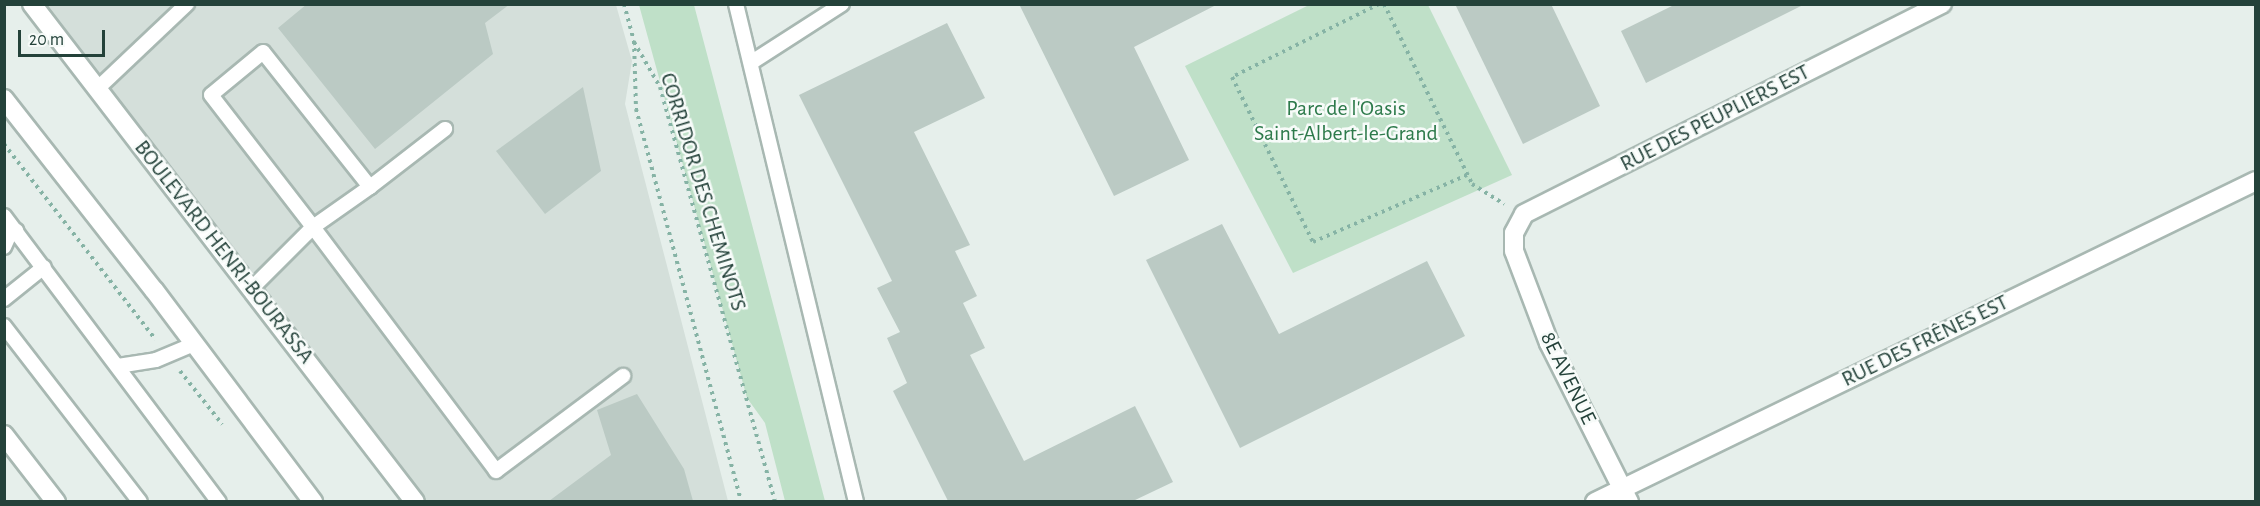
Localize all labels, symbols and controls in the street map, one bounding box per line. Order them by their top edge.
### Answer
scale bar [21,18,108,56]
text: 20 m [29,31,64,49]
street label: RUE DES PEUPLIERS EST [1616,59,1814,177]
street label: CORRIDOR DES CHEMINOTS [654,70,752,314]
park label: Parc de l'Oasis Saint-Albert-le-Grand [1254,95,1438,146]
street label: BOULEVARD HENRI-BOURASSA [129,135,319,369]
street label: RUE DES FRÊNES EST [1837,289,2013,393]
street label: 8E AVENUE [1534,328,1602,428]

